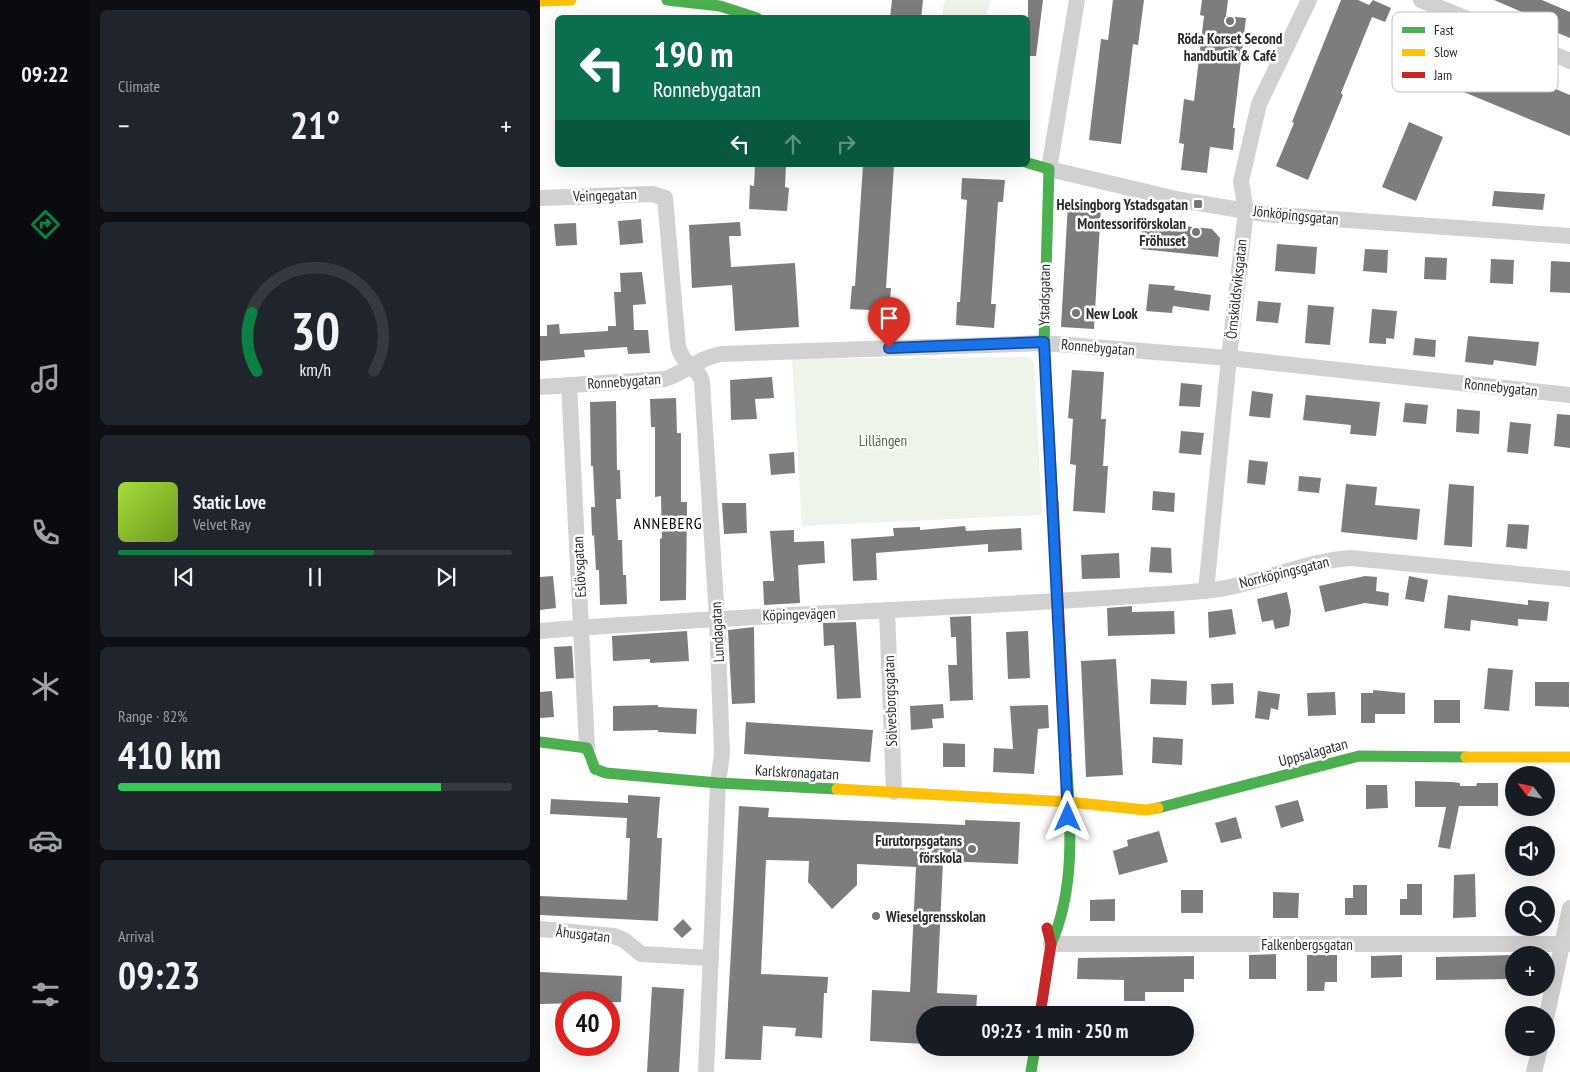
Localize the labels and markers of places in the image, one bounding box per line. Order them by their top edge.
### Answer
marker: Röda Korset Second handbutik & Café [1224,15,1236,27]
place label: Röda Korset Second handbutik & Café [1177,29,1283,65]
place label: Helsingborg Ystadsgatan [1056,195,1188,214]
marker: Helsingborg Ystadsgatan [1192,198,1204,210]
place label: Montessoriförskolan Fröhuset [1077,214,1187,250]
marker: Montessoriförskolan Fröhuset [1190,226,1202,238]
pin [868,297,910,348]
place label: New Look [1086,304,1139,323]
marker: New Look [1070,307,1082,319]
place label: Furutorpsgatans förskola [875,831,962,867]
marker: Furutorpsgatans förskola [966,843,978,855]
place label: Wieselgrensskolan [885,907,986,926]
marker: Wieselgrensskolan [870,910,882,922]

